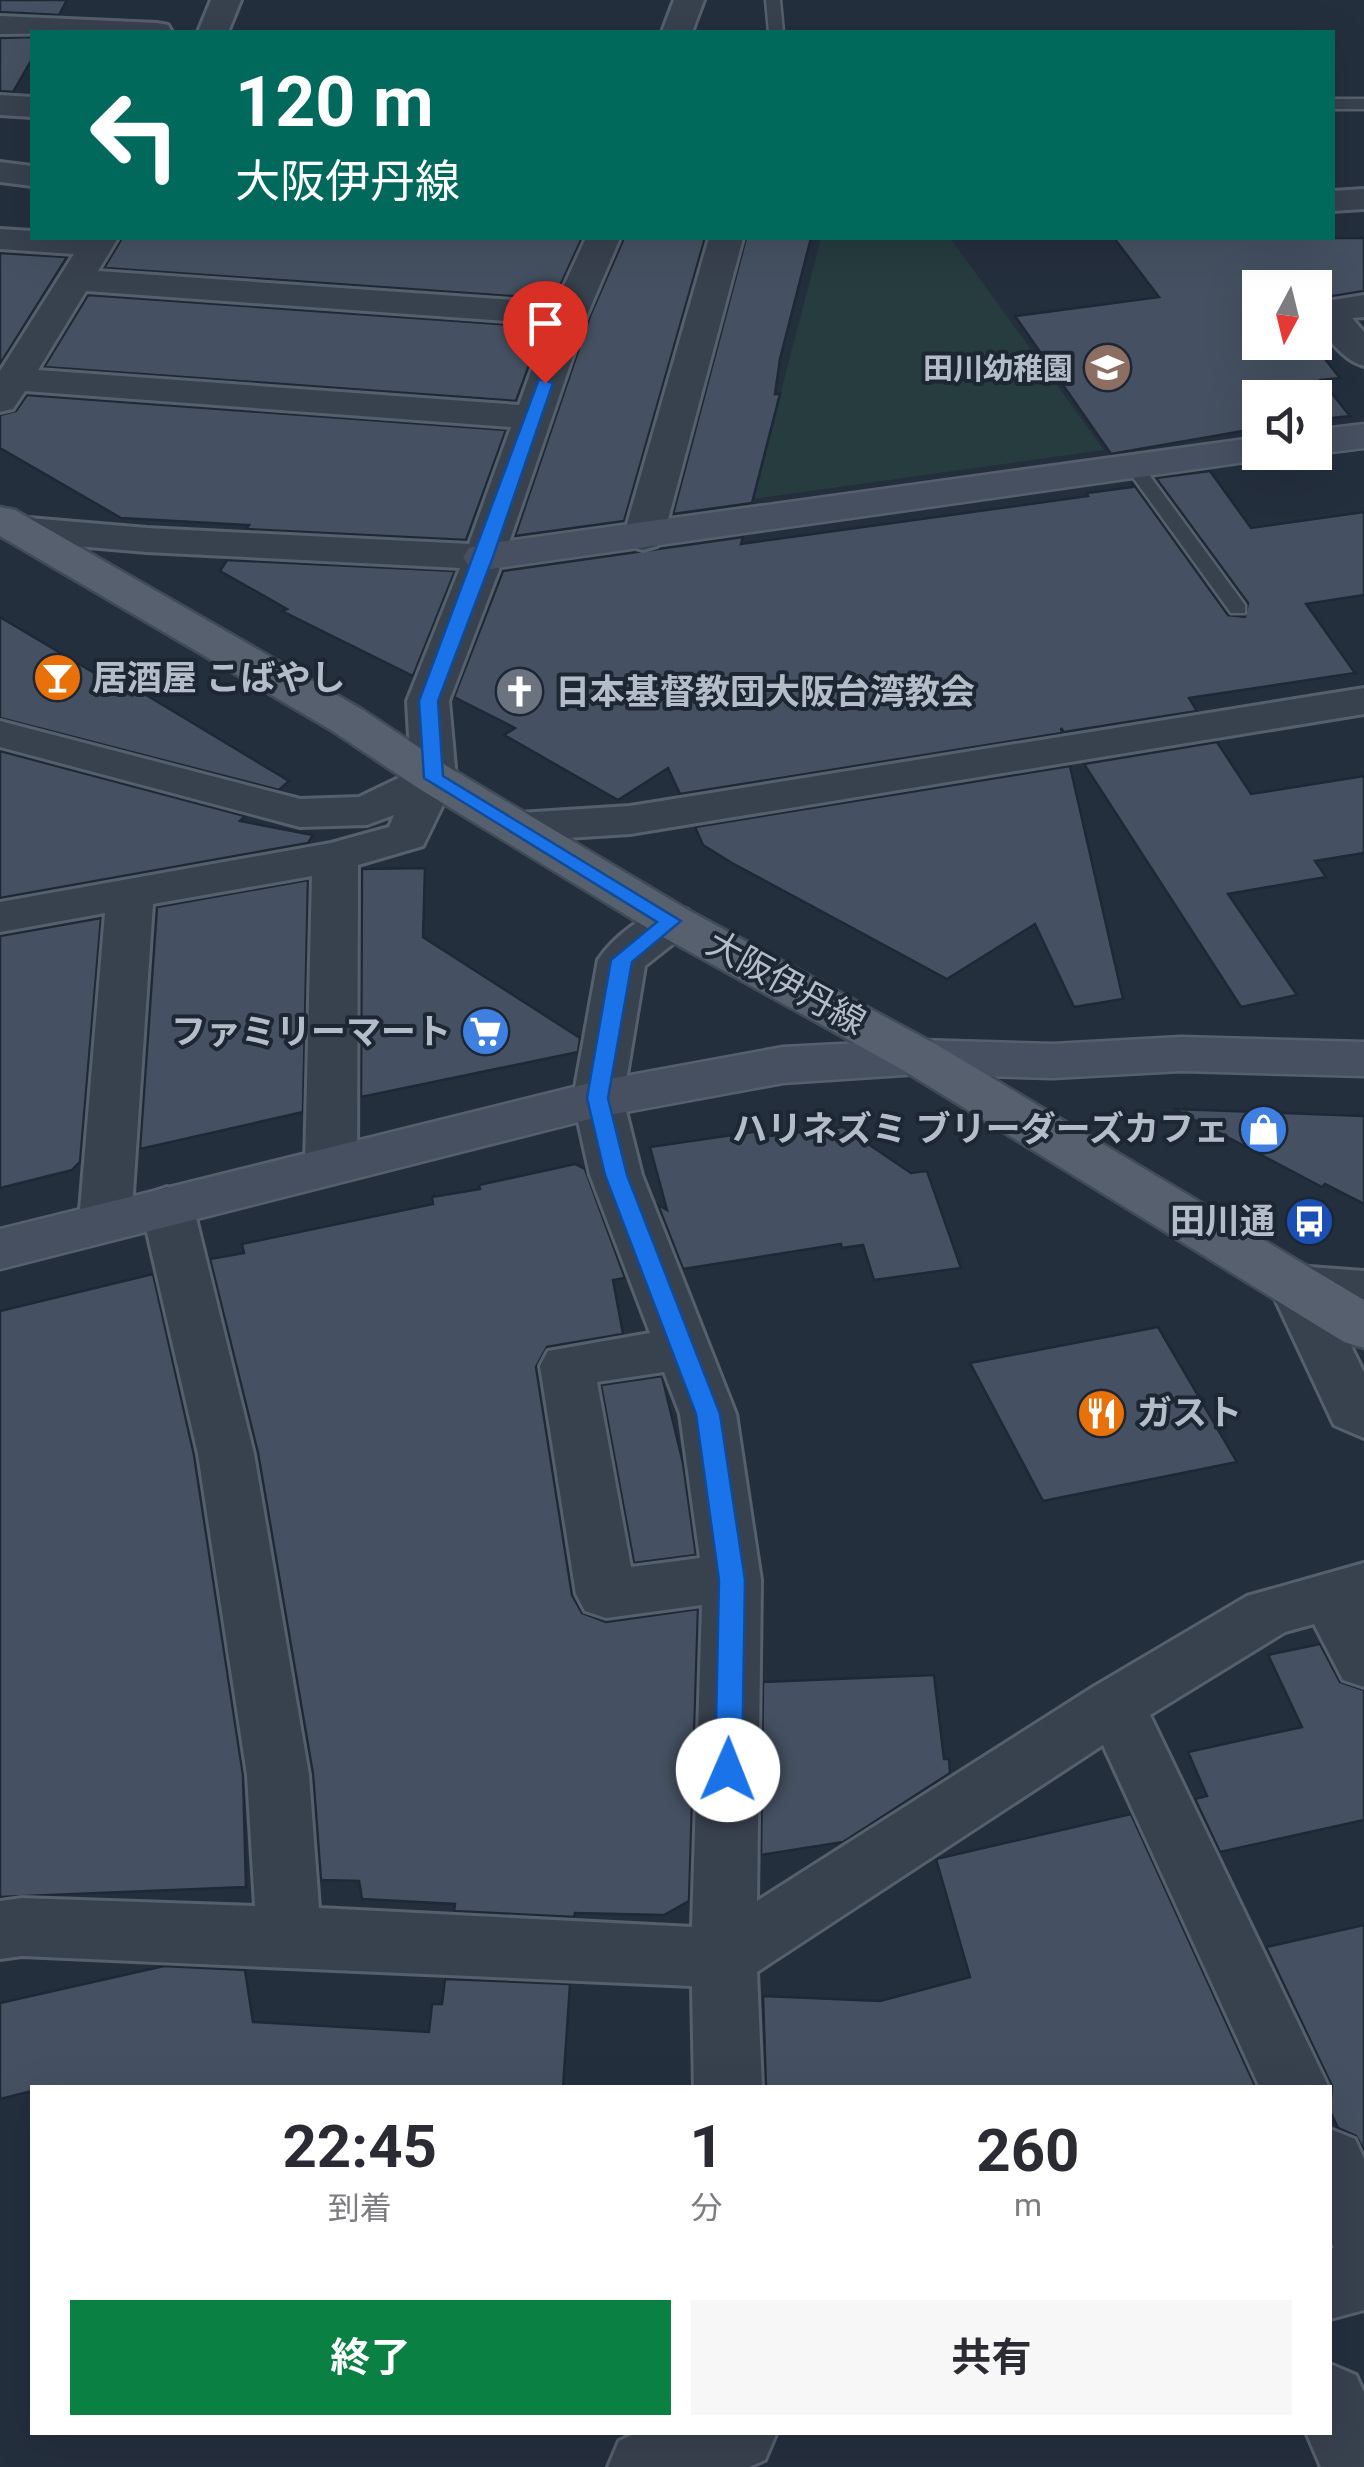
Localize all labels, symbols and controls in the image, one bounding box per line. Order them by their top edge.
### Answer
text: 120 m [235,61,434,143]
icon: left [70,70,200,200]
text: 大阪伊丹線 [235,155,460,208]
north arrow [1242,270,1332,360]
map controls [1242,270,1332,470]
pin [503,281,588,384]
icon: arrive [518,296,573,351]
school or university icon: 田川幼稚園 [1082,342,1134,394]
place label: 田川幼稚園 [923,351,1073,386]
button: sound [1242,380,1332,470]
bar icon: 居酒屋 こばやし [31,652,83,704]
place label: 居酒屋 こばやし [92,658,346,699]
church icon: 日本基督教団大阪台湾教会 [494,666,546,718]
place label: 日本基督教団大阪台湾教会 [555,672,975,713]
street label: 大阪伊丹線 [700,923,872,1043]
supermarket icon: ファミリーマート [460,1006,512,1058]
place label: ファミリーマート [171,1012,451,1053]
shop icon: ハリネズミ ブリーダーズカフェ [1238,1103,1290,1155]
place label: ハリネズミ ブリーダーズカフェ [732,1109,1229,1150]
bus stop icon: 田川通 [1284,1195,1336,1247]
place label: 田川通 [1170,1201,1275,1242]
restaurant icon: ガスト [1076,1387,1128,1439]
place label: ガスト [1137,1393,1242,1434]
position arrow [676,1718,780,1822]
text: 22:45 [282,2111,437,2182]
text: 1 [689,2111,724,2182]
text: 260 [976,2115,1080,2186]
text: m [1014,2186,1042,2224]
text: 到着 [328,2189,392,2227]
text: 分 [691,2189,723,2227]
button: 終了 [70,2300,671,2415]
button: 共有 [691,2300,1292,2415]

